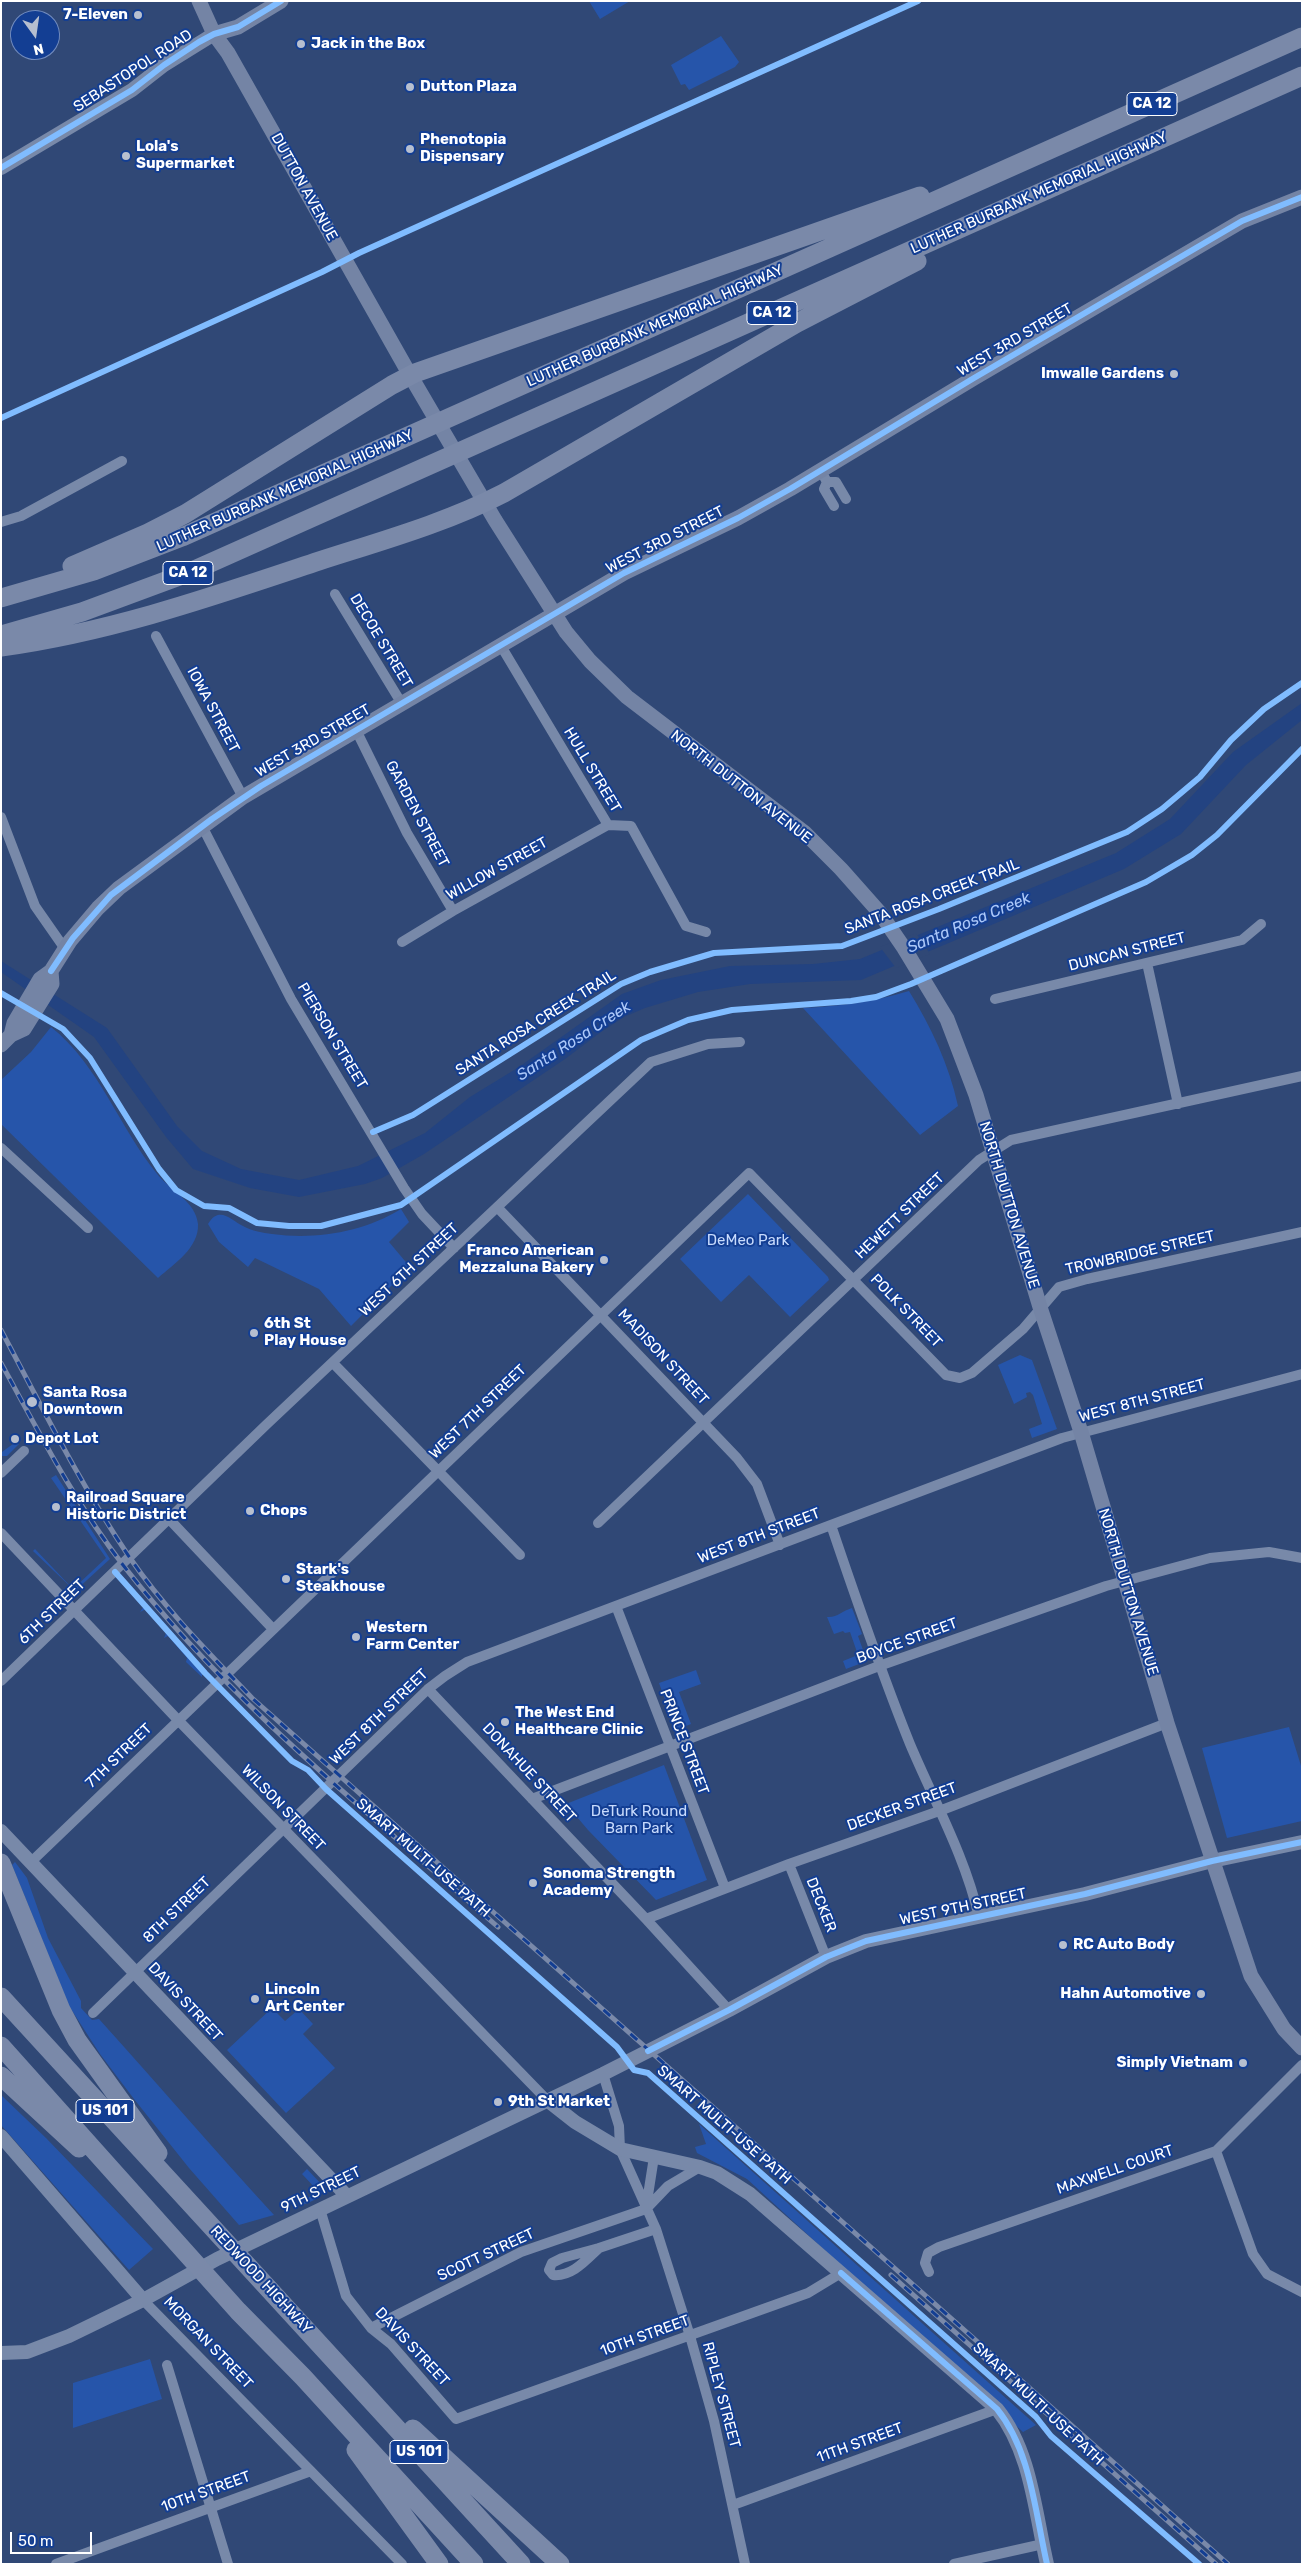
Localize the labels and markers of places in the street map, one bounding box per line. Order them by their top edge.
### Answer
place label: 7-Eleven [63,6,128,24]
marker: 7-Eleven [132,9,144,21]
place label: Jack in the Box [311,35,425,53]
marker: Jack in the Box [295,38,307,50]
place label: Dutton Plaza [420,78,517,96]
marker: Dutton Plaza [404,81,416,93]
place label: Phenotopia Dispensary [420,131,506,166]
place label: Lola's Supermarket [136,138,234,173]
marker: Phenotopia Dispensary [404,143,416,155]
marker: Lola's Supermarket [120,150,132,162]
place label: Imwalle Gardens [1041,365,1164,383]
marker: Imwalle Gardens [1168,368,1180,380]
place label: Franco American Mezzaluna Bakery [459,1242,594,1277]
marker: Franco American Mezzaluna Bakery [598,1254,610,1266]
place label: 6th St Play House [264,1315,346,1350]
marker: 6th St Play House [248,1327,260,1339]
place label: Santa Rosa Downtown [43,1384,127,1419]
marker: Santa Rosa Downtown [25,1395,39,1409]
place label: Depot Lot [25,1430,98,1448]
marker: Depot Lot [9,1433,21,1445]
place label: Railroad Square Historic District [66,1489,186,1524]
marker: Railroad Square Historic District [50,1501,62,1513]
place label: Chops [260,1502,307,1520]
marker: Chops [244,1505,256,1517]
place label: Stark's Steakhouse [296,1561,385,1596]
marker: Stark's Steakhouse [280,1573,292,1585]
place label: Western Farm Center [366,1619,459,1654]
marker: Western Farm Center [350,1631,362,1643]
place label: The West End Healthcare Clinic [515,1704,643,1739]
marker: The West End Healthcare Clinic [499,1716,511,1728]
place label: Sonoma Strength Academy [543,1865,675,1900]
marker: Sonoma Strength Academy [527,1877,539,1889]
place label: RC Auto Body [1073,1936,1175,1954]
marker: RC Auto Body [1057,1939,1069,1951]
place label: Lincoln Art Center [265,1981,344,2016]
place label: Hahn Automotive [1060,1985,1191,2003]
marker: Hahn Automotive [1195,1988,1207,2000]
marker: Lincoln Art Center [249,1993,261,2005]
place label: Simply Vietnam [1116,2054,1233,2072]
marker: Simply Vietnam [1237,2057,1249,2069]
place label: 9th St Market [508,2093,610,2111]
marker: 9th St Market [492,2096,504,2108]

